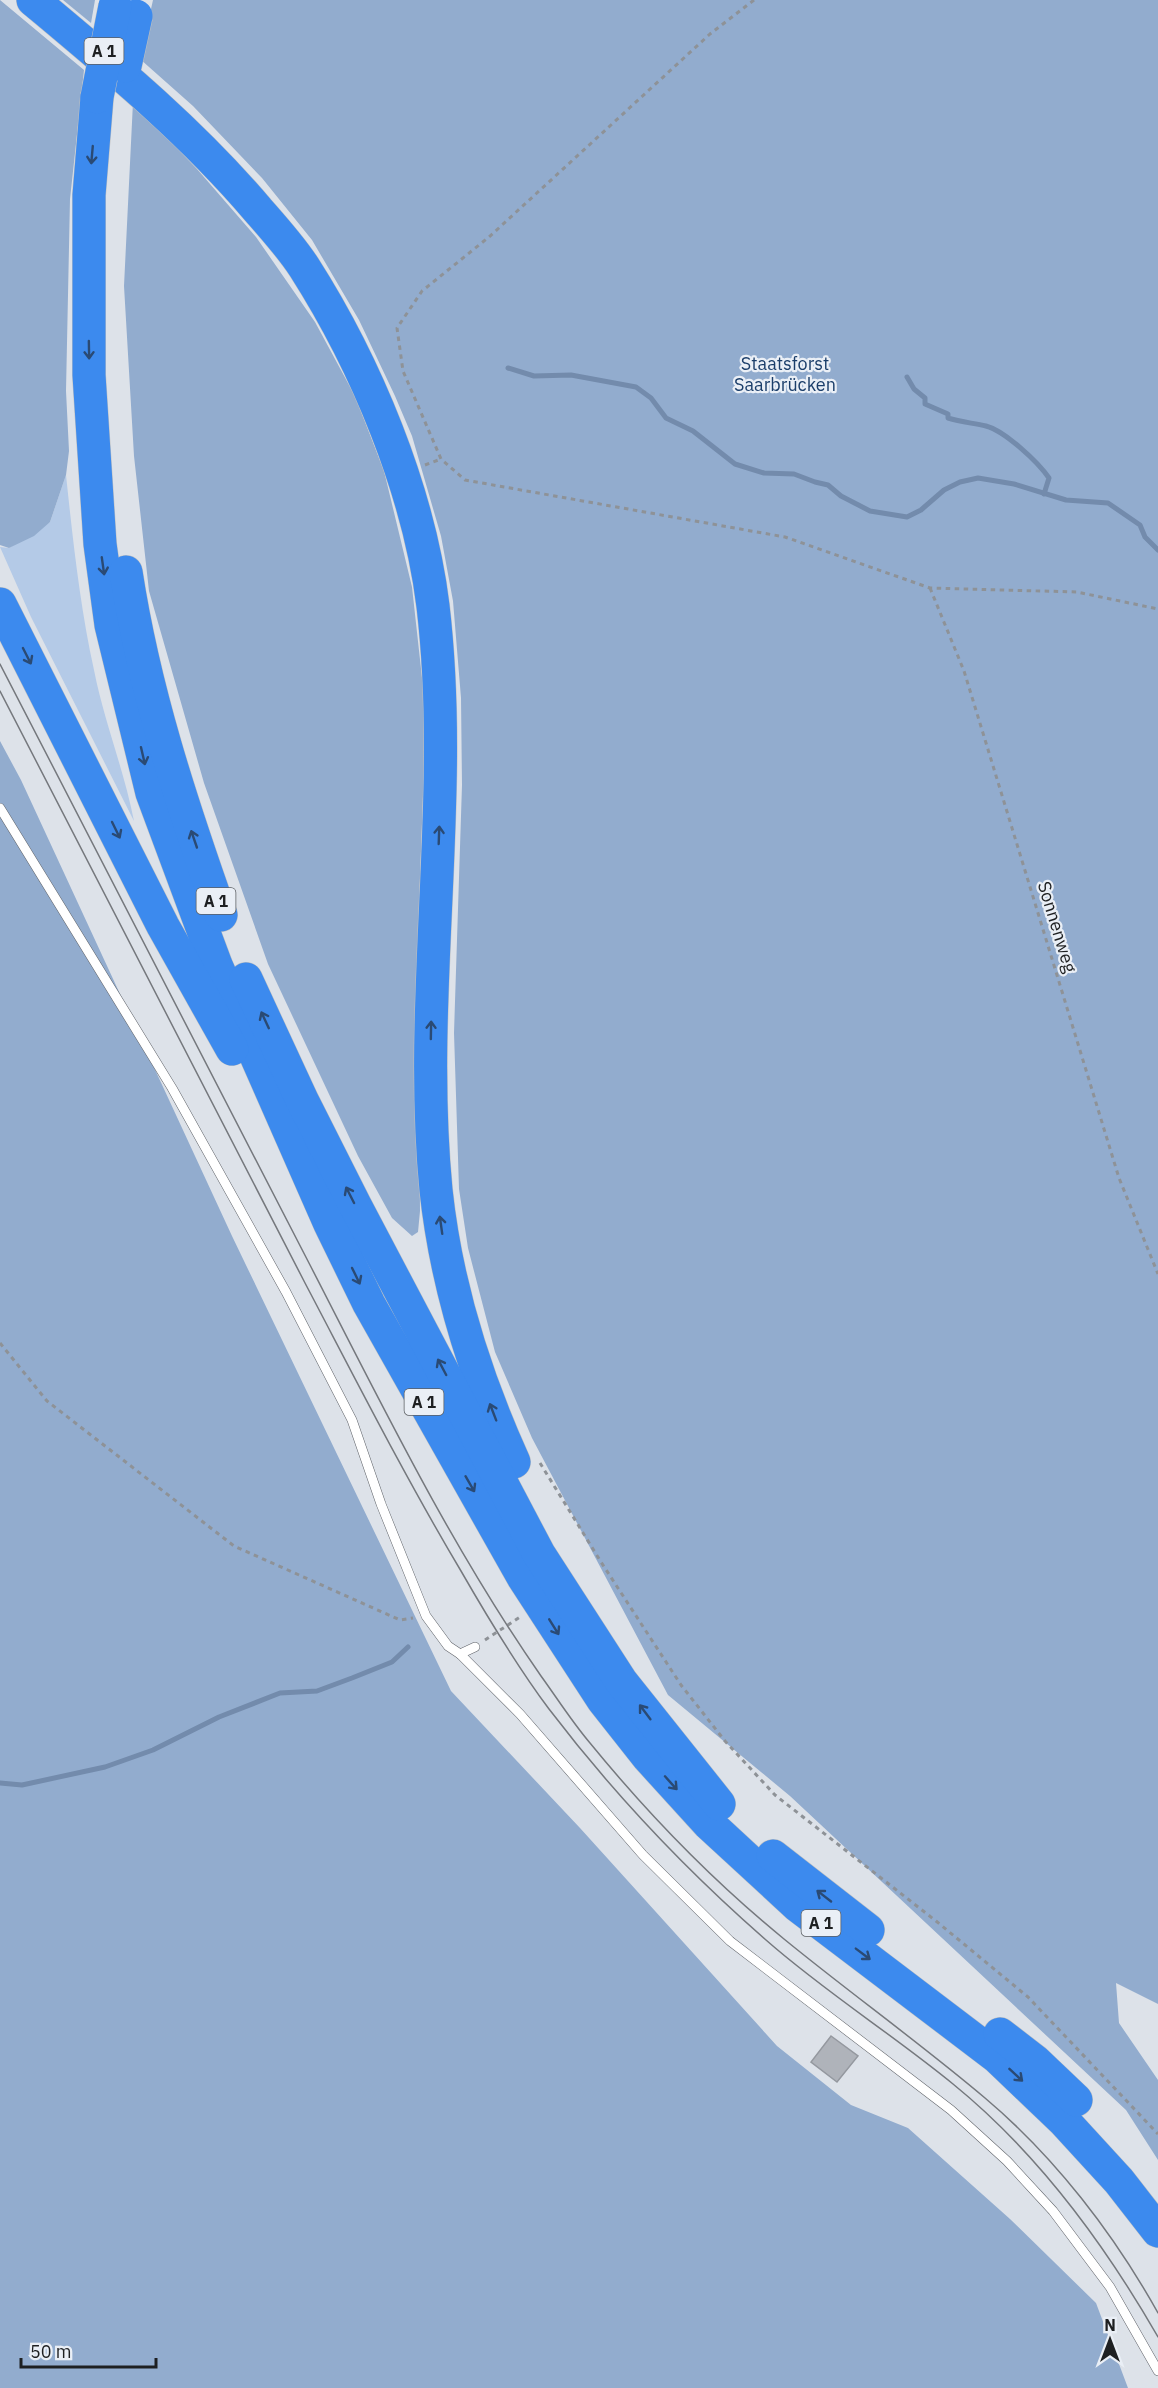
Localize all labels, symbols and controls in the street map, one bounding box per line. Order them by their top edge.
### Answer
road number: A 1 [84,38,124,64]
one-way arrow [87,145,98,165]
one-way arrow [83,340,94,360]
park label: Staatsforst Saarbrücken [734,352,836,396]
one-way arrow [97,555,108,575]
one-way arrow [21,647,33,665]
one-way arrow [138,746,150,765]
one-way arrow [110,820,122,838]
one-way arrow [433,826,444,846]
one-way arrow [188,829,199,848]
street label: Sonnenweg [1033,878,1082,976]
road number: A 1 [196,888,236,914]
one-way arrow [259,1011,271,1029]
one-way arrow [425,1021,437,1041]
one-way arrow [344,1187,355,1205]
one-way arrow [436,1215,447,1235]
one-way arrow [350,1267,362,1285]
one-way arrow [436,1359,447,1377]
road number: A 1 [404,1389,444,1415]
one-way arrow [487,1403,498,1422]
one-way arrow [464,1475,476,1492]
one-way arrow [548,1618,561,1635]
one-way arrow [638,1704,651,1720]
one-way arrow [664,1775,678,1790]
one-way arrow [816,1889,832,1902]
road number: A 1 [802,1910,840,1936]
one-way arrow [855,1947,871,1960]
one-way arrow [1008,2067,1023,2082]
north arrow [1080,2310,1140,2370]
text: N [1104,2315,1116,2335]
scale bar [21,2331,156,2369]
text: 50 m [30,2340,72,2363]

